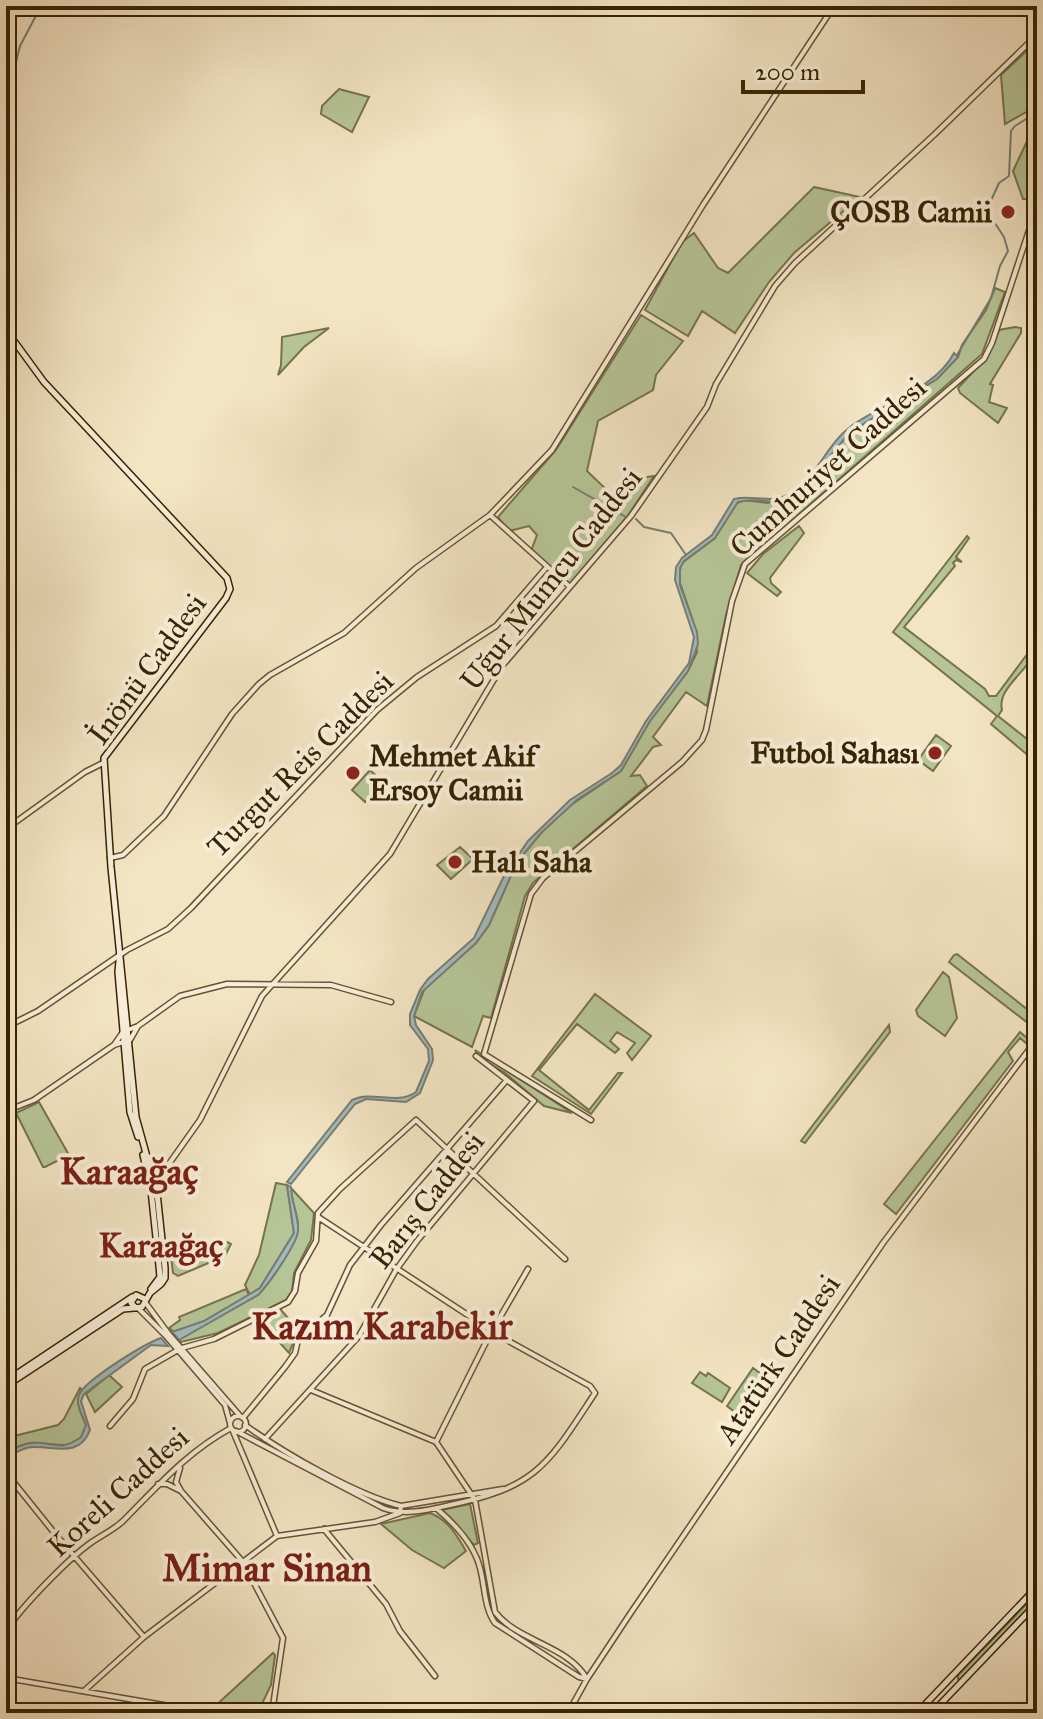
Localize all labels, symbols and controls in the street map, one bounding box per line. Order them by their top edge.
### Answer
scale bar [743,44,863,94]
text: 200 m [755,57,820,87]
place label: ÇOSB Camii [830,194,993,231]
marker: ÇOSB Camii [999,203,1017,221]
street label: Cumhuriyet Caddesi [723,370,933,564]
street label: Uğur Mumcu Caddesi [453,460,649,698]
street label: İnönü Caddesi [80,586,214,752]
street label: Turgut Reis Caddesi [199,663,401,865]
place label: Futbol Sahası [750,735,920,771]
place label: Mehmet Akif Ersoy Camii [369,738,541,808]
marker: Futbol Sahası [926,744,944,762]
marker: Mehmet Akif Ersoy Camii [344,764,362,782]
place label: Halı Saha [471,844,593,880]
marker: Halı Saha [446,853,464,871]
street label: Barış Caddesi [362,1124,492,1276]
district label: Karaağaç [59,1148,199,1195]
district label: Karaağaç [99,1225,223,1267]
street label: Atatürk Caddesi [707,1268,848,1452]
district label: Kazım Karabekir [252,1303,513,1349]
street label: Koreli Caddesi [40,1419,196,1565]
district label: Mimar Sinan [162,1545,372,1591]

